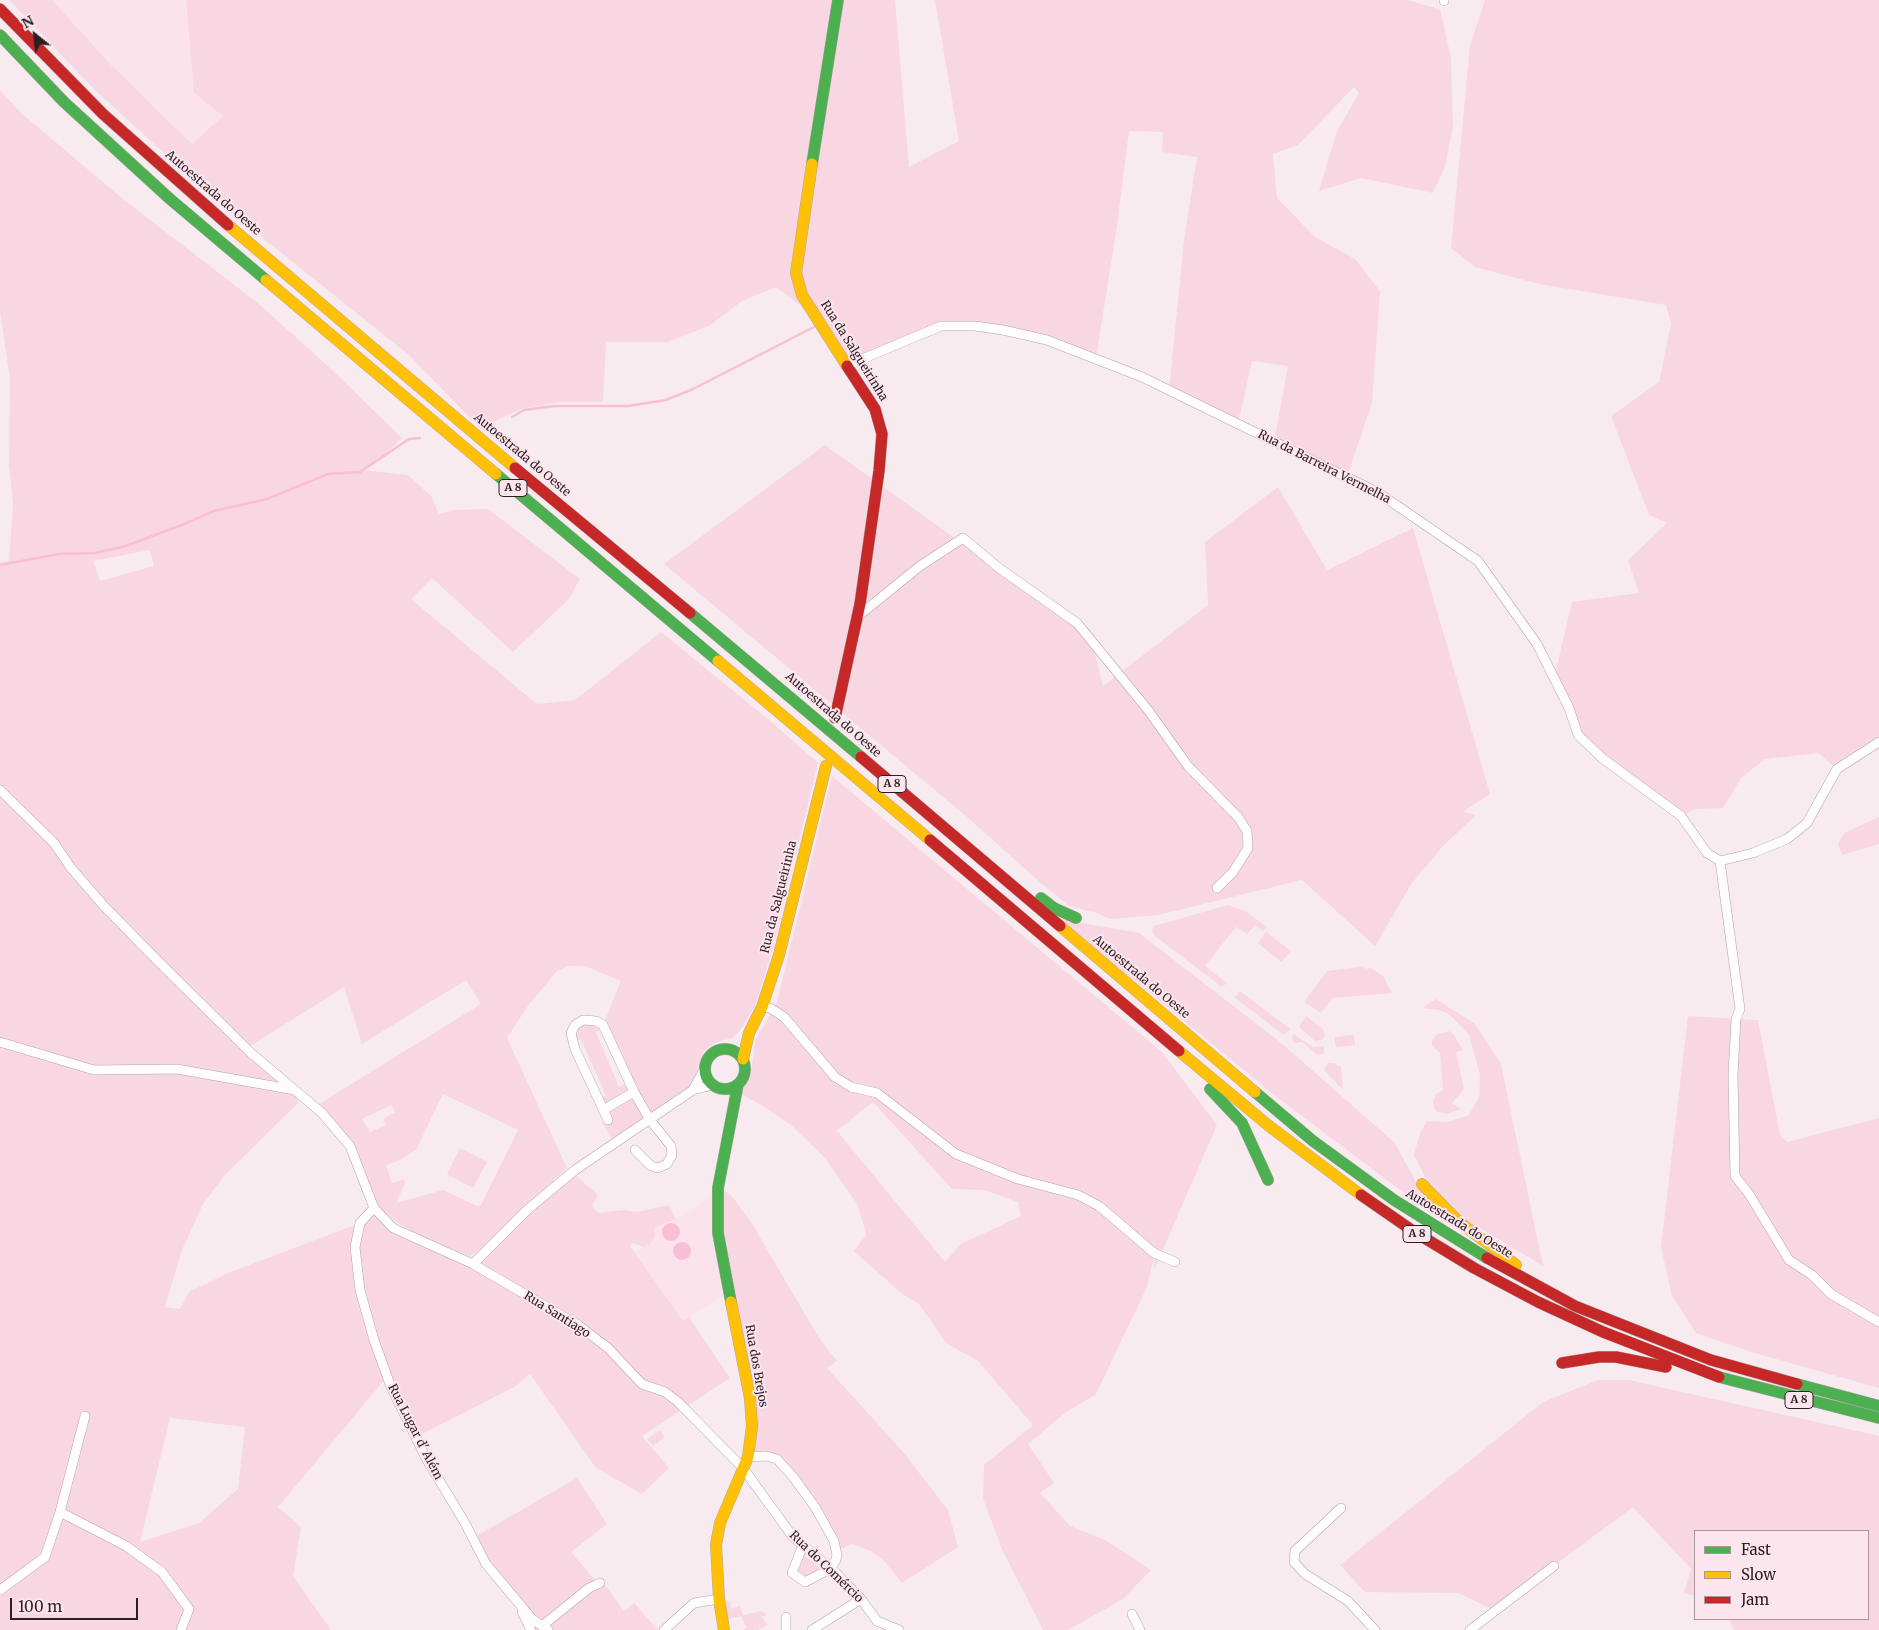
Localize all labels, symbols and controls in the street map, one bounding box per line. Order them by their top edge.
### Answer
north arrow [10,10,60,60]
text: N [19,11,37,32]
street label: Autoestrada do Oeste [162,148,264,238]
street label: Rua da Salgueirinha [817,298,891,404]
street label: Autoestrada do Oeste [471,410,573,500]
street label: Rua da Barreira Vermelha [1255,427,1393,507]
road number: A 8 [499,479,527,496]
street label: Autoestrada do Oeste [782,670,884,760]
road number: A 8 [878,776,906,792]
street label: Rua da Salgueirinha [758,839,800,955]
street label: Autoestrada do Oeste [1090,932,1192,1022]
street label: Autoestrada do Oeste [1403,1186,1515,1262]
road number: A 8 [1403,1226,1431,1242]
street label: Rua Santiago [521,1289,593,1341]
street label: Rua dos Brejos [742,1323,770,1409]
street label: Rua Lugar d' Além [385,1382,445,1482]
road number: A 8 [1785,1392,1813,1408]
street label: Rua do Comércio [786,1528,866,1606]
legend [1694,1530,1869,1620]
text: Fast [1741,1540,1771,1559]
text: Slow [1741,1565,1776,1584]
scale bar [12,1588,140,1620]
text: Jam [1741,1590,1769,1609]
text: 100 m [18,1597,62,1616]

